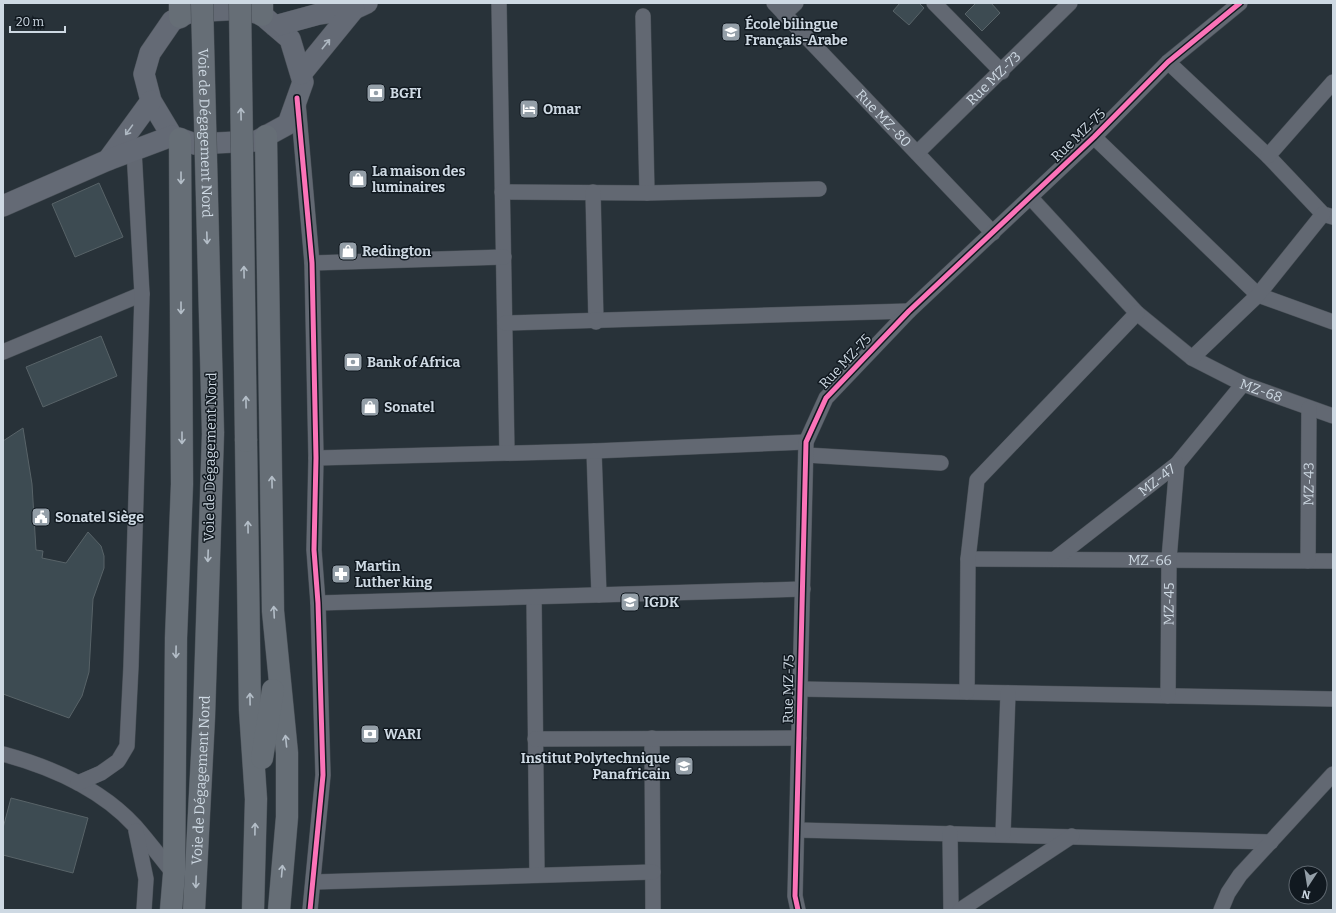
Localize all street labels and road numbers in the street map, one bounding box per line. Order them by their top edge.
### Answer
street label: Voie de Dégagement Nord [194,48,215,218]
street label: Rue MZ-73 [963,48,1025,109]
street label: Rue MZ-80 [852,86,915,151]
street label: Rue MZ-75 [1048,105,1109,165]
street label: Rue MZ-75 [816,330,875,392]
street label: Voie de Dégagement Nord [201,372,220,542]
street label: MZ-68 [1237,376,1285,406]
street label: MZ-47 [1135,460,1179,500]
street label: MZ-43 [1300,462,1318,506]
street label: MZ-66 [1128,552,1172,569]
street label: MZ-45 [1161,582,1178,626]
street label: Rue MZ-75 [779,654,798,724]
street label: Voie de Dégagement Nord [188,695,214,865]

